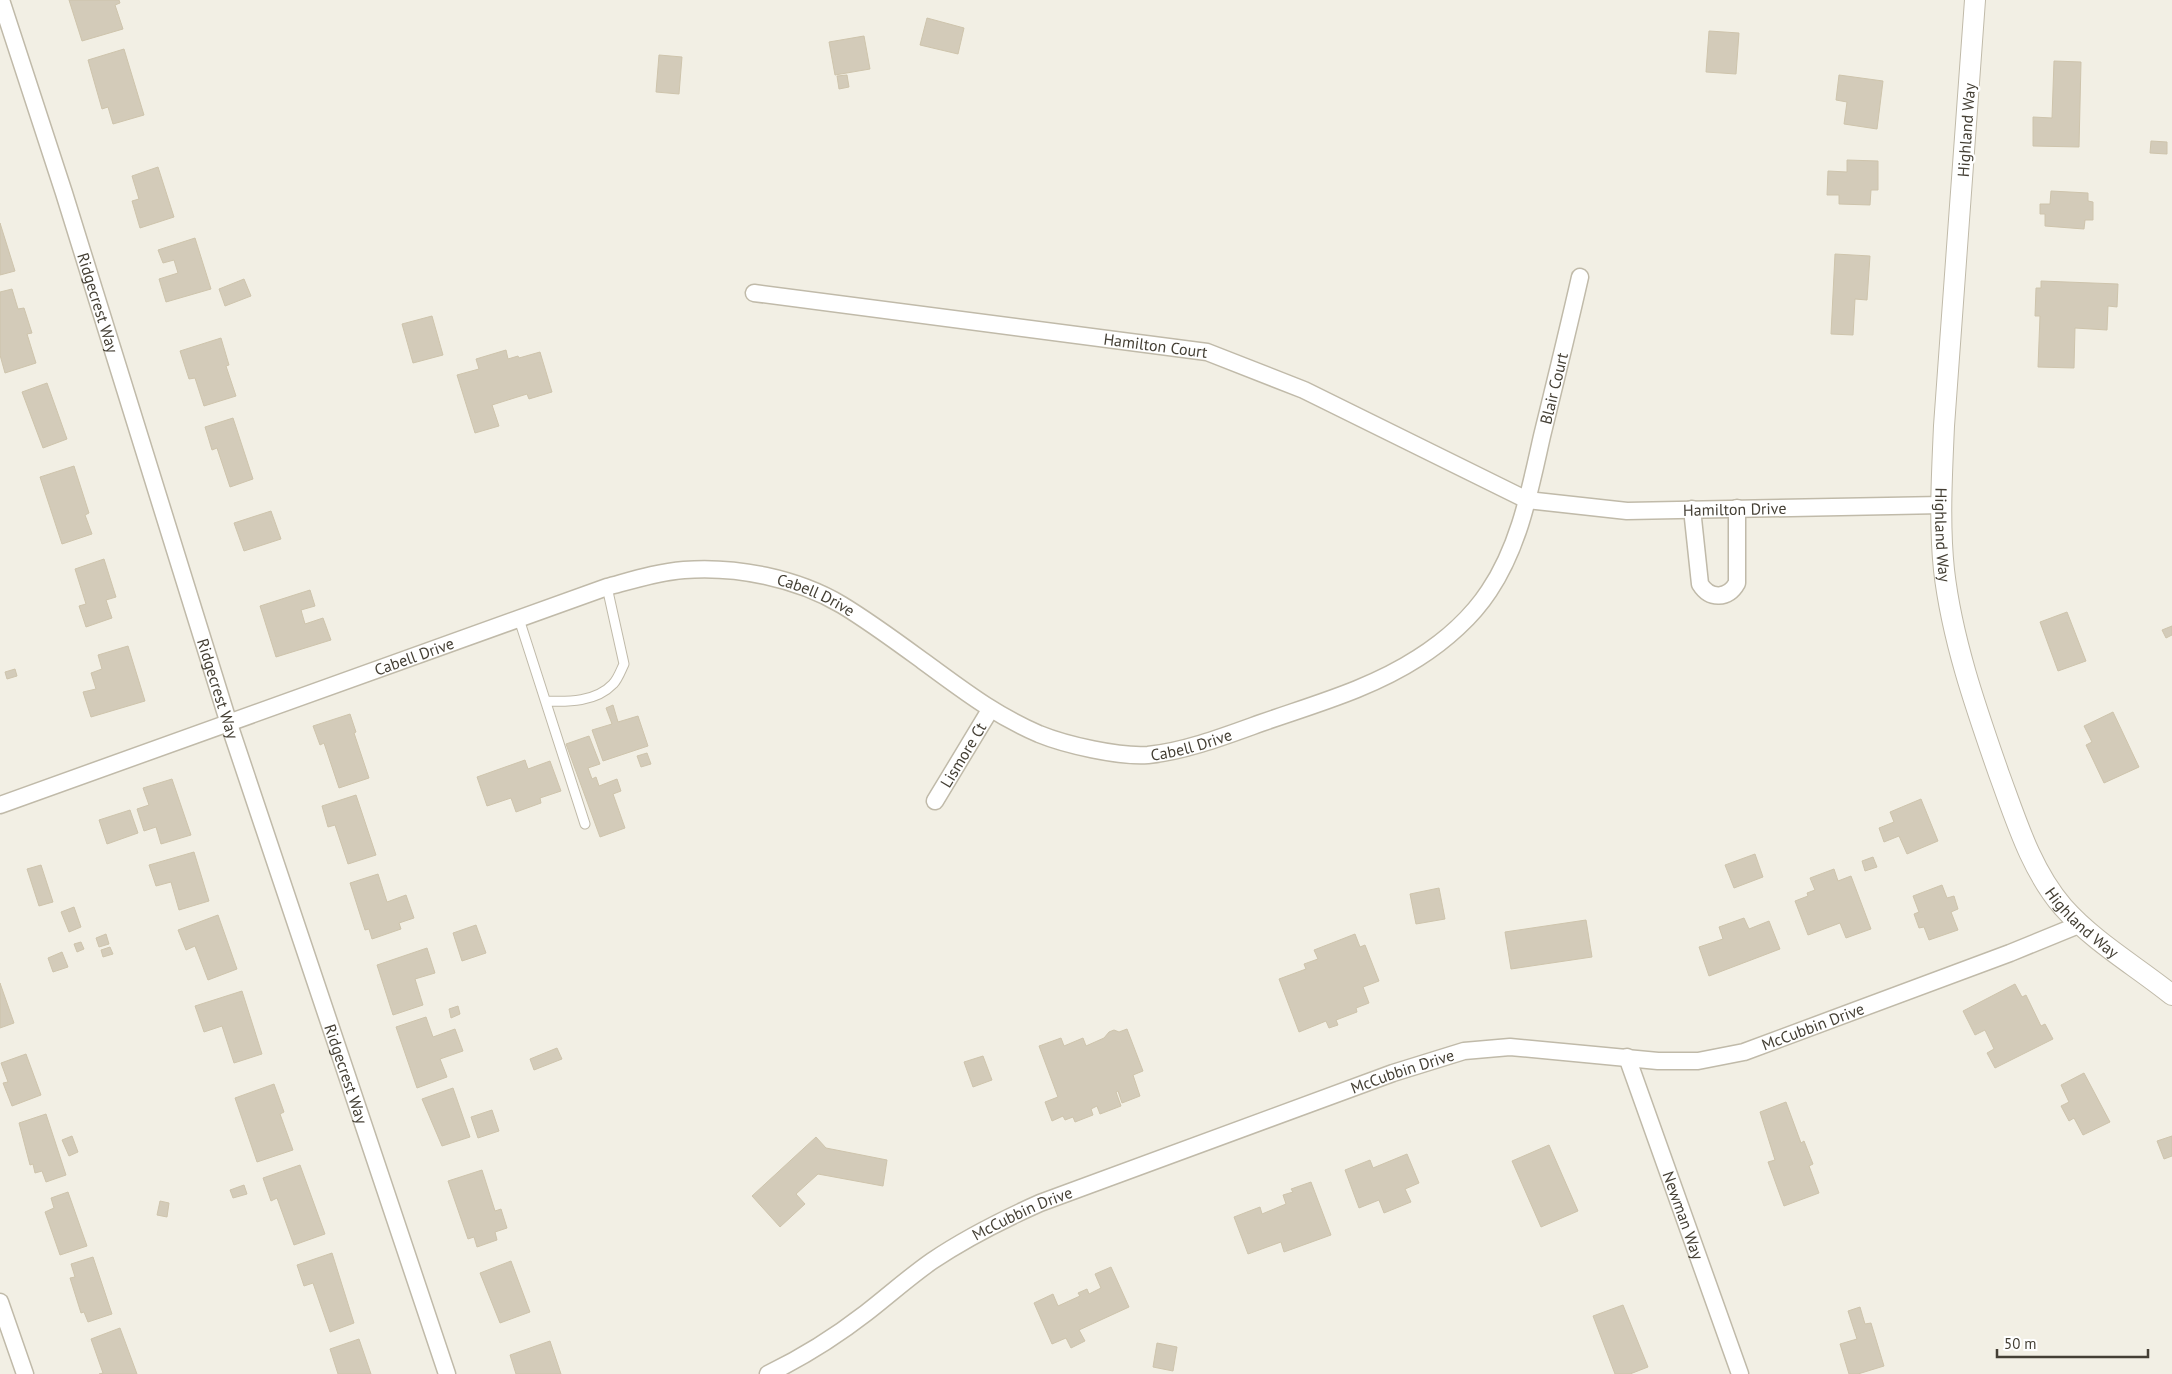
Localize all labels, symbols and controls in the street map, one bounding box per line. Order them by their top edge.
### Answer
street label: Highland Way [1953,82,1979,178]
street label: Ridgecrest Way [73,250,123,356]
street label: Hamilton Court [1102,329,1209,362]
street label: Blair Court [1535,350,1572,426]
street label: Highland Way [1931,487,1955,584]
street label: Hamilton Drive [1683,498,1787,520]
street label: Cabell Drive [775,569,859,621]
street label: Cabell Drive [372,633,457,680]
street label: Ridgecrest Way [193,636,243,742]
street label: Lismore Ct [936,718,991,791]
street label: Cabell Drive [1149,724,1234,765]
street label: Highland Way [2041,883,2123,963]
street label: McCubbin Drive [1759,998,1867,1055]
street label: Ridgecrest Way [320,1021,372,1127]
street label: McCubbin Drive [1348,1045,1456,1098]
street label: Newman Way [1659,1168,1708,1263]
street label: McCubbin Drive [969,1182,1075,1245]
scale bar [1997,1326,2148,1358]
text: 50 m [2004,1334,2037,1353]

